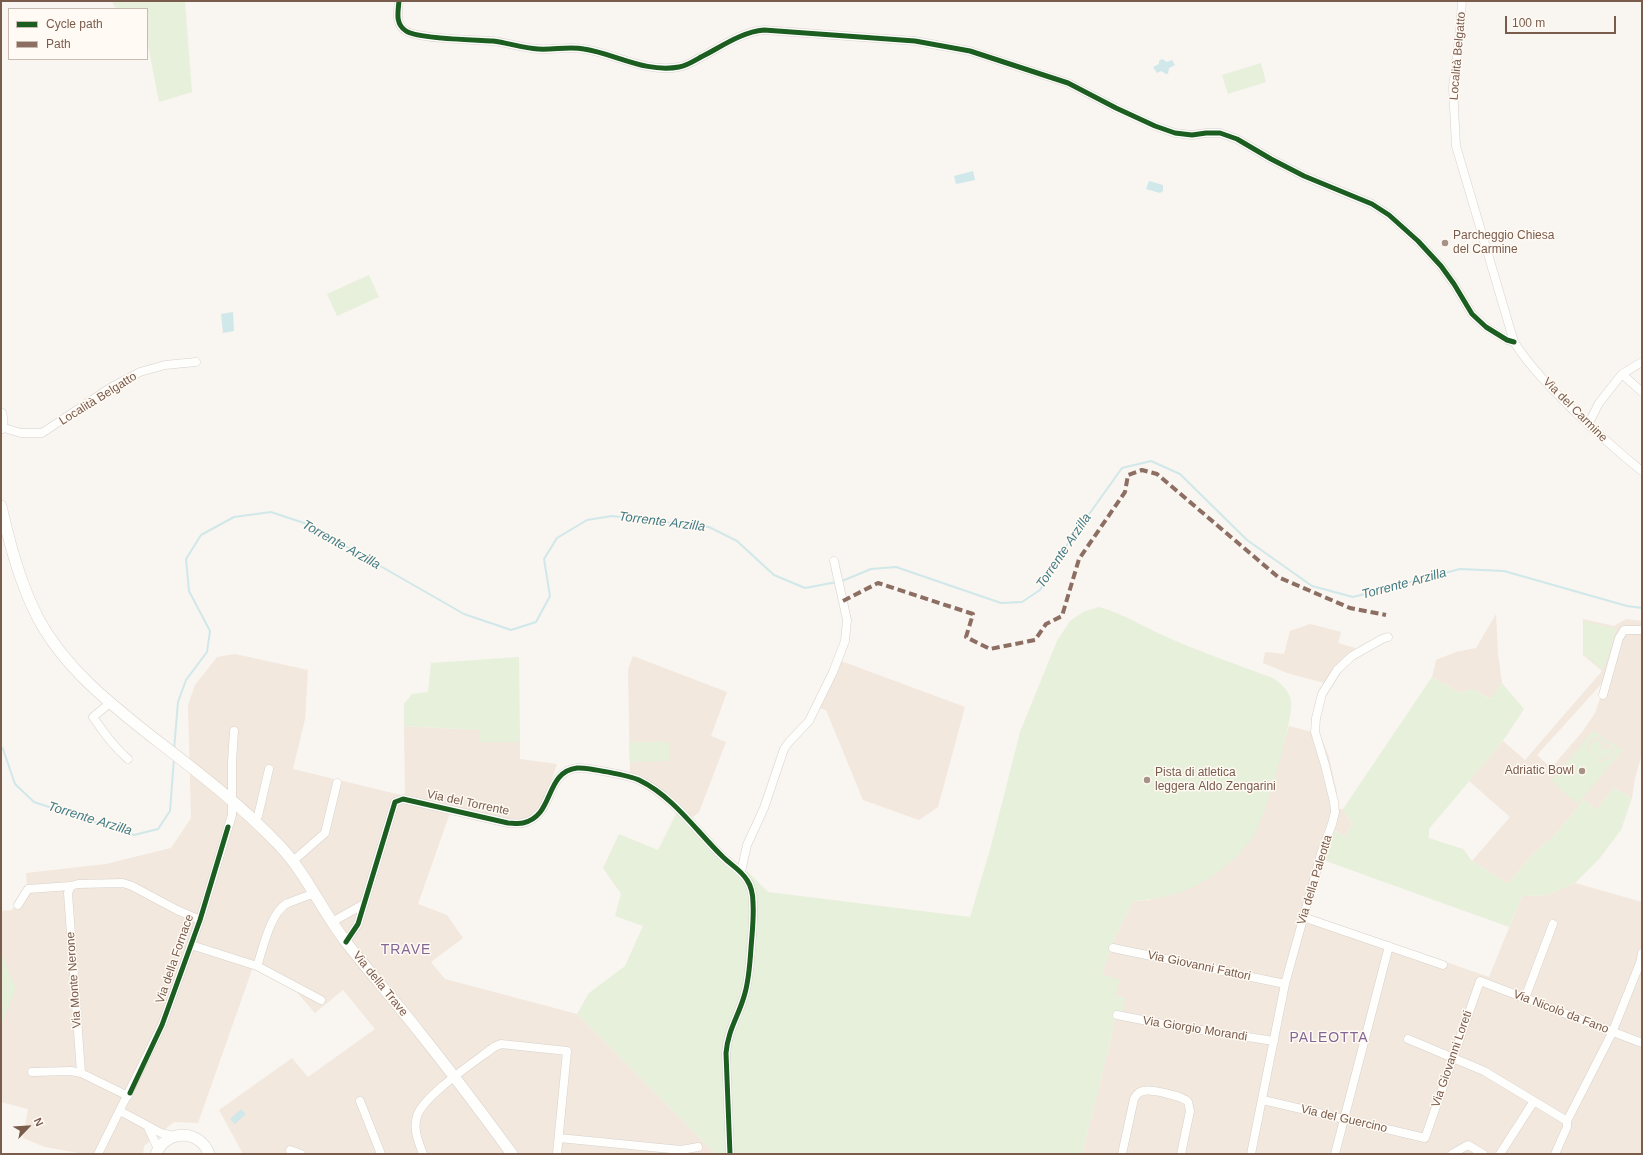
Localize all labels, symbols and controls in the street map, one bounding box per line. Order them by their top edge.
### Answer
legend [8,8,148,60]
scale bar [1507,8,1618,34]
street label: Località Belgatto [1447,11,1469,101]
text: 100 m [1512,16,1545,30]
text: Cycle path [46,17,103,31]
text: Path [46,37,71,51]
place label: Parcheggio Chiesa del Carmine [1453,229,1554,257]
marker: Parcheggio Chiesa del Carmine [1440,238,1450,248]
street label: Località Belgatto [57,369,139,429]
street label: Via del Carmine [1540,375,1610,445]
water label: Torrente Arzilla [618,509,706,535]
water label: Torrente Arzilla [1033,511,1095,591]
water label: Torrente Arzilla [299,517,383,573]
water label: Torrente Arzilla [1360,565,1448,603]
place label: Adriatic Bowl [1505,764,1574,778]
place label: Pista di atletica leggera Aldo Zengarini [1155,766,1276,794]
marker: Adriatic Bowl [1577,766,1587,776]
marker: Pista di atletica leggera Aldo Zengarini [1142,775,1152,785]
street label: Via del Torrente [426,787,510,819]
water label: Torrente Arzilla [46,799,134,839]
street label: Via della Paleotta [1294,833,1336,927]
street label: Via della Fornace [153,913,197,1005]
street label: Via Monte Nerone [63,931,85,1029]
district label: TRAVE [381,942,431,958]
street label: Via Giovanni Fattori [1146,948,1252,984]
street label: Via della Trave [349,949,411,1019]
street label: Via Nicolò da Fano [1511,987,1611,1037]
street label: Via Giovanni Loreti [1429,1009,1475,1109]
street label: Via Giorgio Morandi [1142,1014,1248,1044]
district label: PALEOTTA [1289,1030,1369,1046]
street label: Via del Guercino [1299,1102,1389,1136]
north arrow [8,1107,48,1147]
text: N [32,1116,46,1128]

